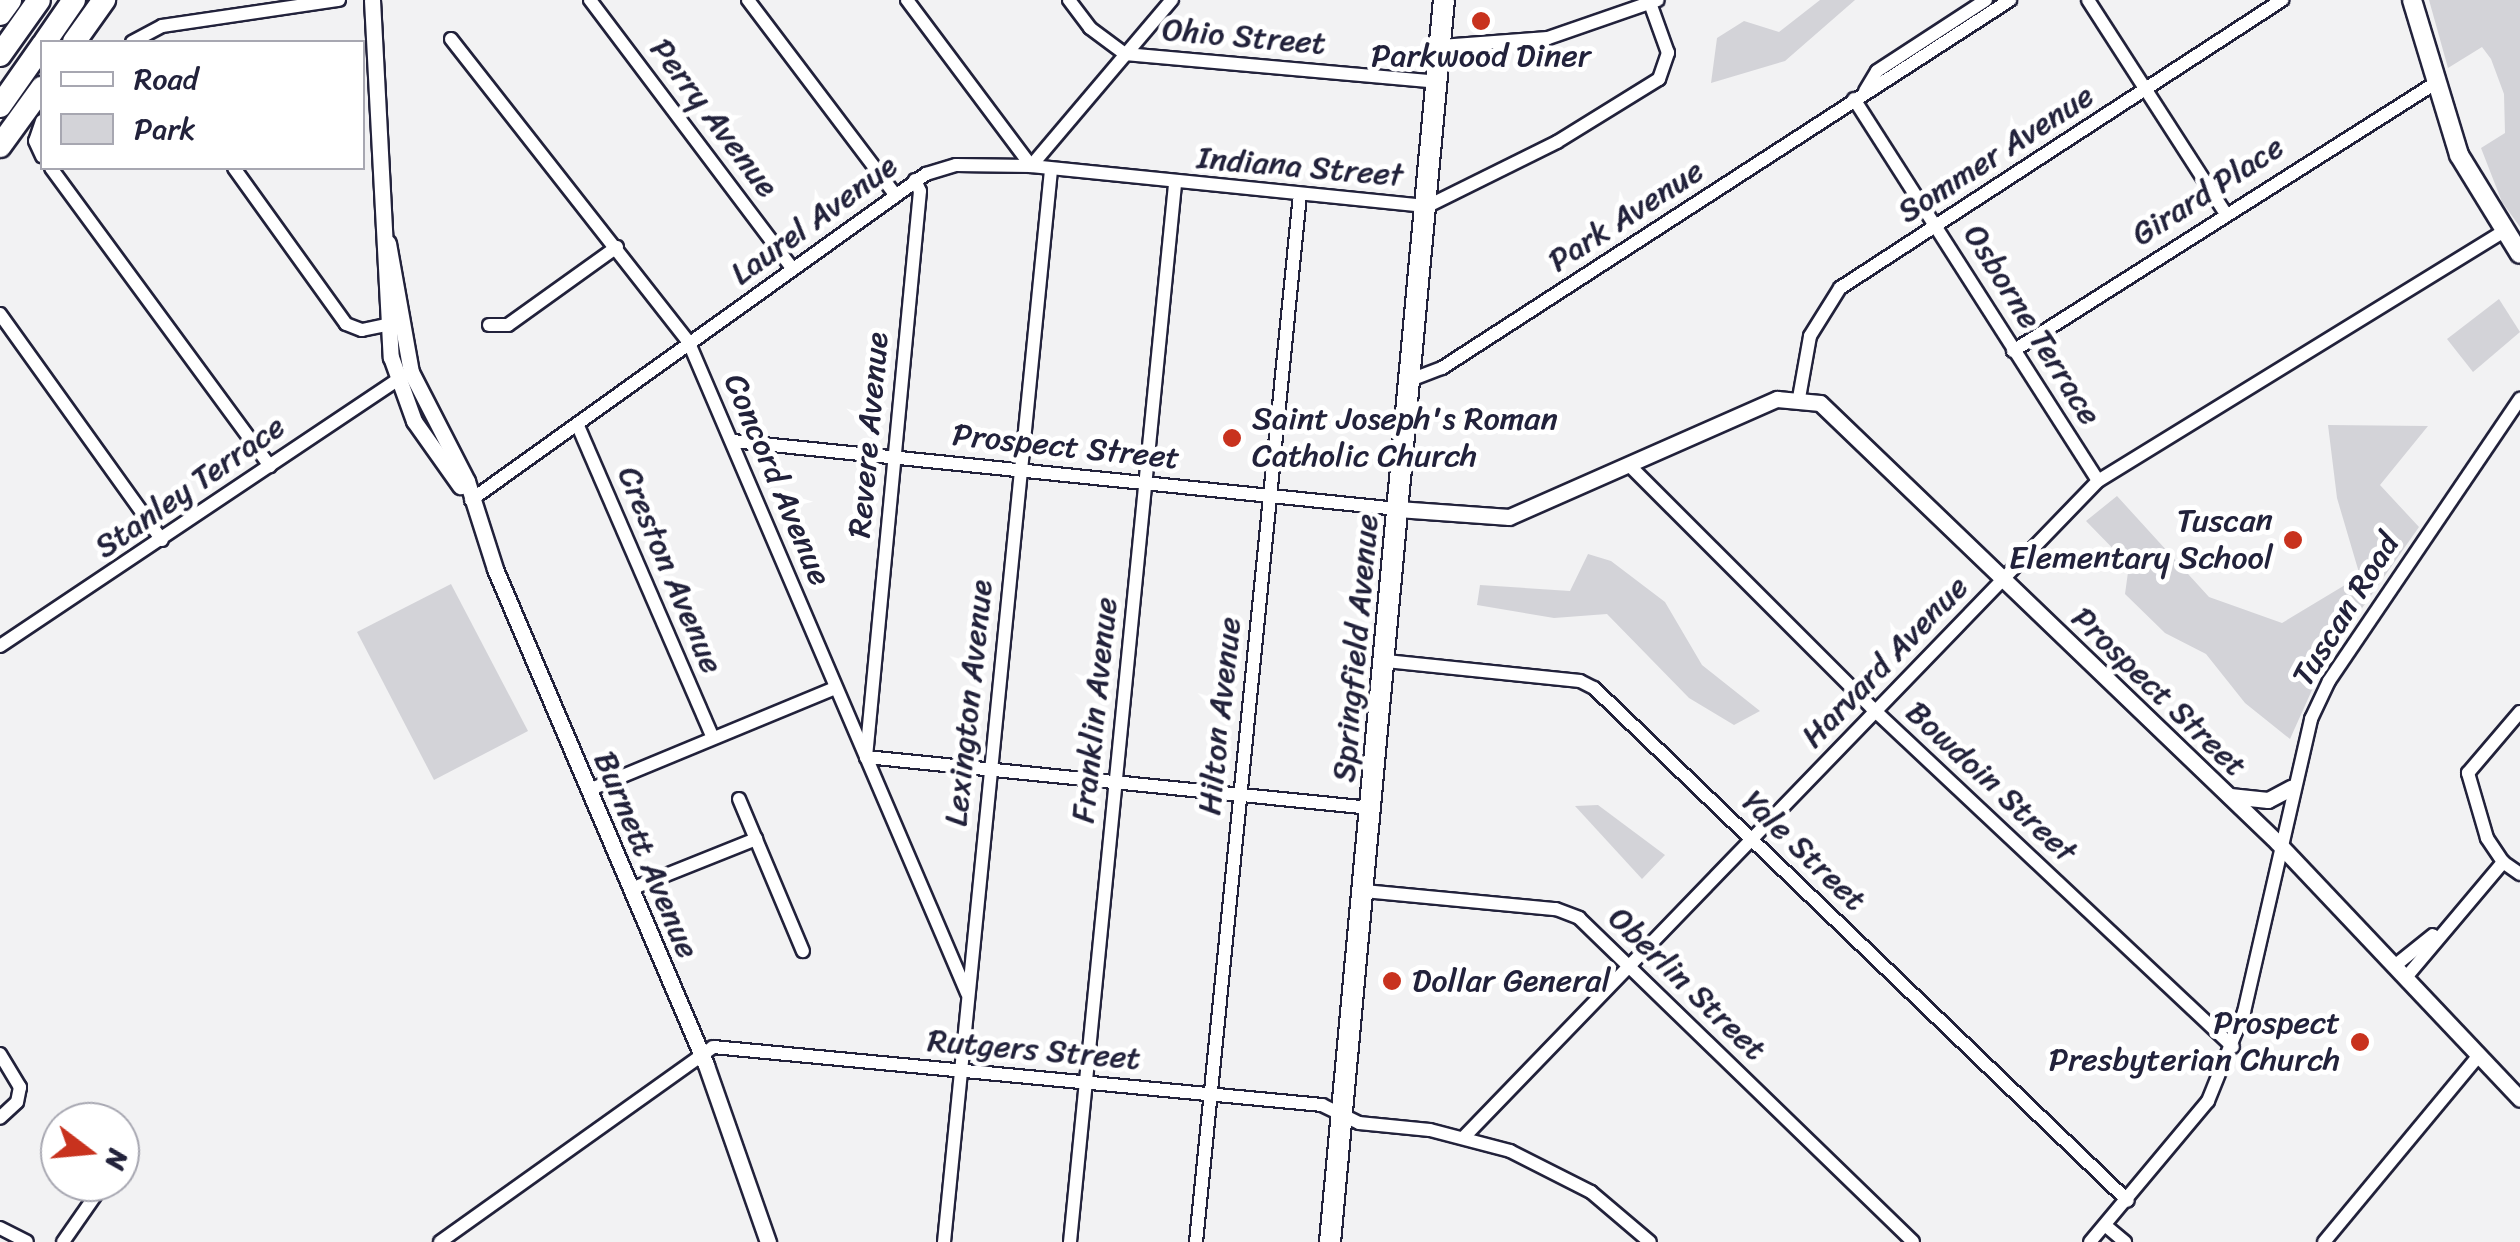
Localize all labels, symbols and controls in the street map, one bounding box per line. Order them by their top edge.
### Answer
marker: Parkwood Diner [1470,10,1492,32]
street label: Ohio Street [1161,11,1327,63]
street label: Perry Avenue [642,31,786,205]
place label: Parkwood Diner [1371,37,1591,75]
legend [40,40,365,170]
text: Road [134,52,198,106]
street label: Sommer Avenue [1891,76,2101,232]
text: Park [134,102,196,156]
street label: Girard Place [2125,128,2291,254]
street label: Indiana Street [1196,139,1404,195]
street label: Laurel Avenue [723,147,905,293]
street label: Park Avenue [1542,152,1710,280]
street label: Osborne Terrace [1955,218,2109,432]
street label: Revere Avenue [841,331,897,539]
street label: Concord Avenue [715,368,839,592]
place label: Saint Joseph's Roman Catholic Church [1252,401,1561,476]
street label: Stanley Terrace [88,407,292,567]
street label: Prospect Street [951,416,1181,478]
marker: Saint Joseph's Roman Catholic Church [1221,427,1243,449]
street label: Creston Avenue [609,461,731,679]
place label: Tuscan Elementary School [2009,503,2273,578]
street label: Springfield Avenue [1325,512,1387,784]
street label: Tuscan Road [2284,526,2408,694]
marker: Tuscan Elementary School [2282,529,2304,551]
street label: Harvard Avenue [1794,568,1976,756]
street label: Lexington Avenue [937,578,1001,828]
street label: Franklin Avenue [1064,595,1126,825]
street label: Prospect Street [2064,599,2254,785]
street label: Hilton Avenue [1191,615,1249,817]
street label: Bowdoin Street [1898,693,2084,871]
street label: Burnett Avenue [585,746,707,964]
street label: Yale Street [1734,783,1874,919]
street label: Oberlin Street [1600,899,1774,1069]
place label: Dollar General [1412,962,1612,1000]
marker: Dollar General [1381,970,1403,992]
place label: Prospect Presbyterian Church [2049,1005,2340,1080]
street label: Rutgers Street [927,1022,1141,1078]
marker: Prospect Presbyterian Church [2349,1031,2371,1053]
north arrow [40,1102,140,1202]
text: N [91,1144,144,1176]

